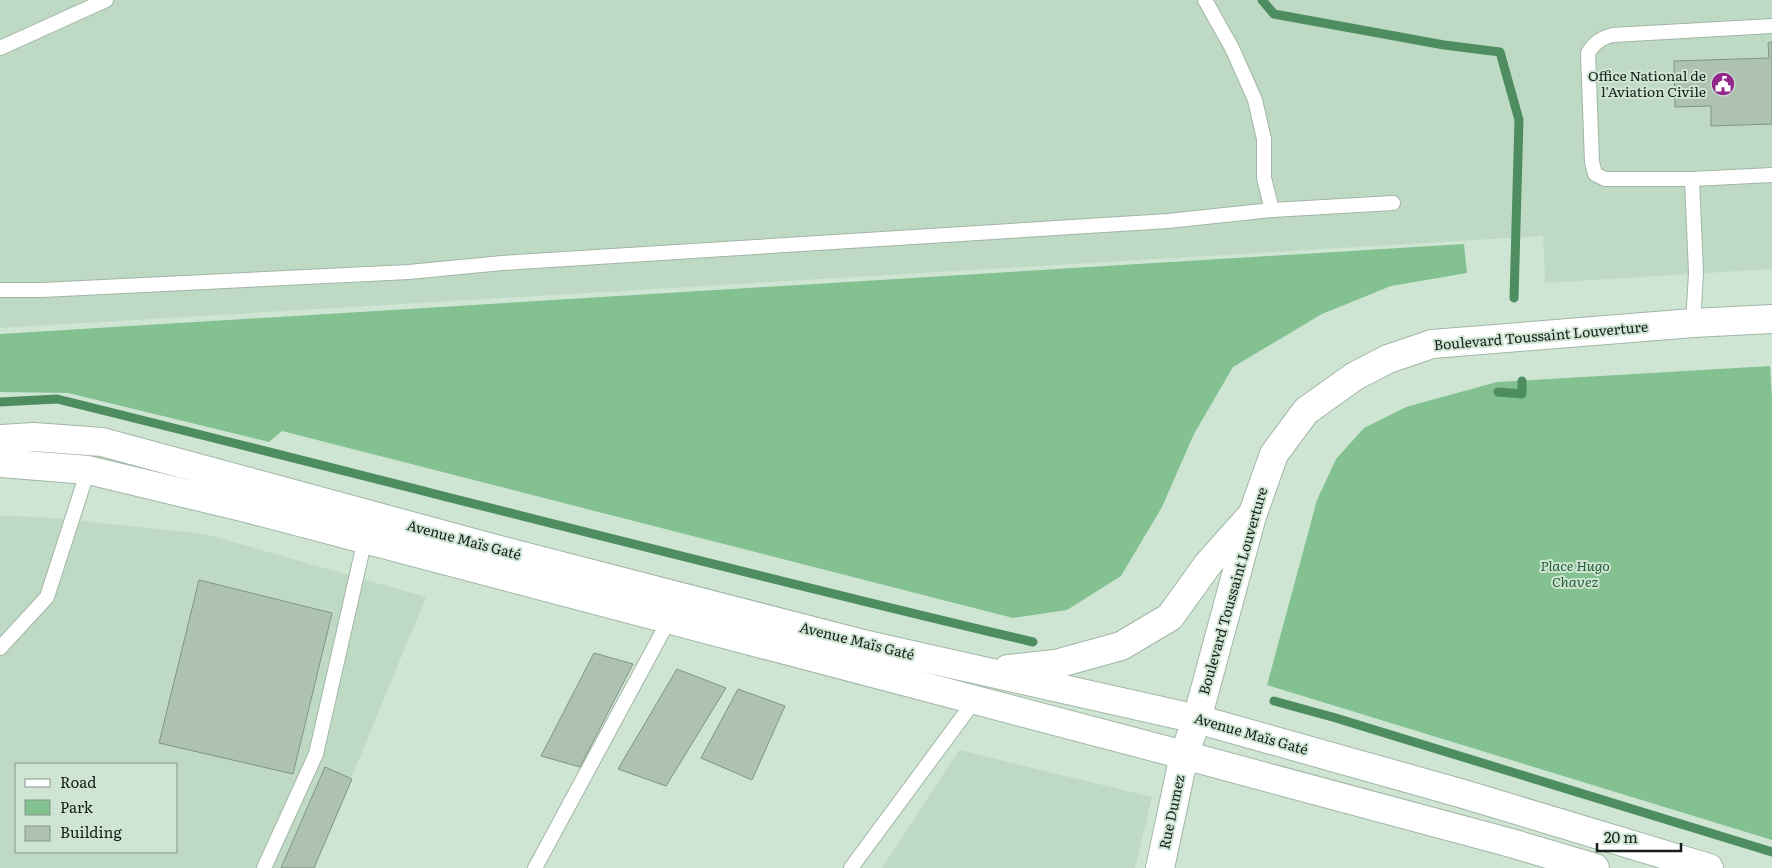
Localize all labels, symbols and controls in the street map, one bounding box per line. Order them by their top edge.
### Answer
place label: Office National de l'Aviation Civile [1588,65,1706,101]
public building icon: Office National de l'Aviation Civile [1710,71,1736,97]
street label: Boulevard Toussaint Louverture [1433,316,1649,354]
street label: Boulevard Toussaint Louverture [1193,485,1271,697]
street label: Avenue Maïs Gaté [405,514,524,564]
park label: Place Hugo Chavez [1540,555,1610,591]
street label: Avenue Maïs Gaté [798,616,917,664]
street label: Avenue Maïs Gaté [1192,707,1311,759]
legend [15,763,178,853]
text: Road [60,770,96,793]
street label: Rue Dumez [1153,773,1189,851]
text: Park [60,795,94,818]
text: Building [60,820,122,843]
scale bar [1597,820,1681,852]
text: 20 m [1604,825,1638,848]

